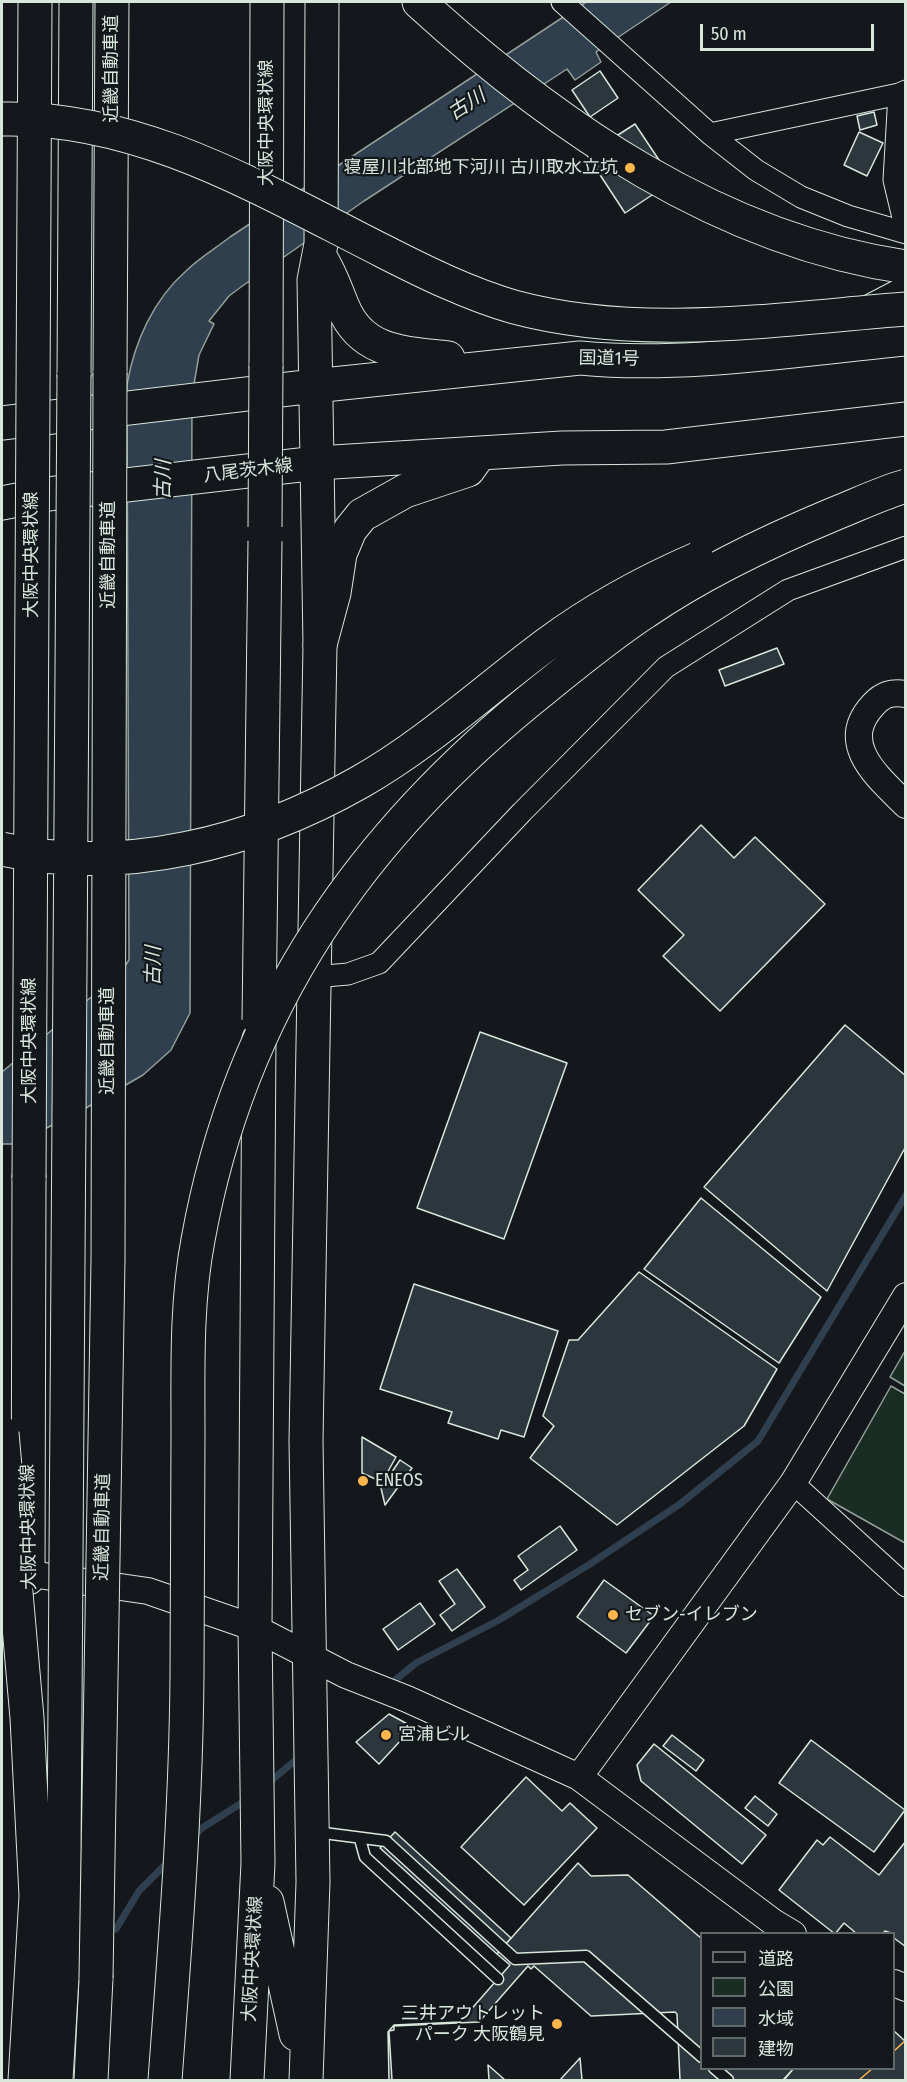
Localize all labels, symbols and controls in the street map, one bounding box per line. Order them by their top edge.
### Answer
scale bar [703,12,877,50]
street label: 近畿自動車道 [101,15,123,123]
text: 50 m [711,23,747,45]
street label: 大阪中央環状線 [256,60,278,186]
water label: 古川 [444,84,490,126]
place label: 寝屋川北部地下河川 古川取水立坑 [344,157,618,179]
marker: 寝屋川北部地下河川 古川取水立坑 [623,161,637,175]
street label: 国道1号 [578,348,640,370]
street label: 八尾茨木線 [202,455,294,487]
water label: 古川 [152,460,176,500]
street label: 大阪中央環状線 [21,492,43,618]
street label: 近畿自動車道 [98,501,120,609]
water label: 古川 [142,946,166,986]
street label: 大阪中央環状線 [19,978,41,1104]
street label: 近畿自動車道 [97,987,119,1095]
street label: 大阪中央環状線 [17,1464,41,1590]
place label: ENEOS [375,1470,423,1492]
street label: 近畿自動車道 [91,1473,115,1581]
marker: ENEOS [356,1474,370,1488]
place label: セブン-イレブン [625,1604,758,1626]
marker: セブン-イレブン [606,1608,620,1622]
place label: 宮浦ビル [398,1724,470,1746]
marker: 宮浦ビル [379,1728,393,1742]
street label: 大阪中央環状線 [239,1896,267,2022]
legend [700,1932,895,2070]
text: 道路 [758,1948,794,1970]
text: 公園 [758,1978,794,2000]
place label: 三井アウトレット パーク 大阪鶴見 [401,2003,545,2046]
text: 水域 [758,2008,794,2030]
marker: 三井アウトレット パーク 大阪鶴見 [550,2017,564,2031]
text: 建物 [758,2038,794,2060]

